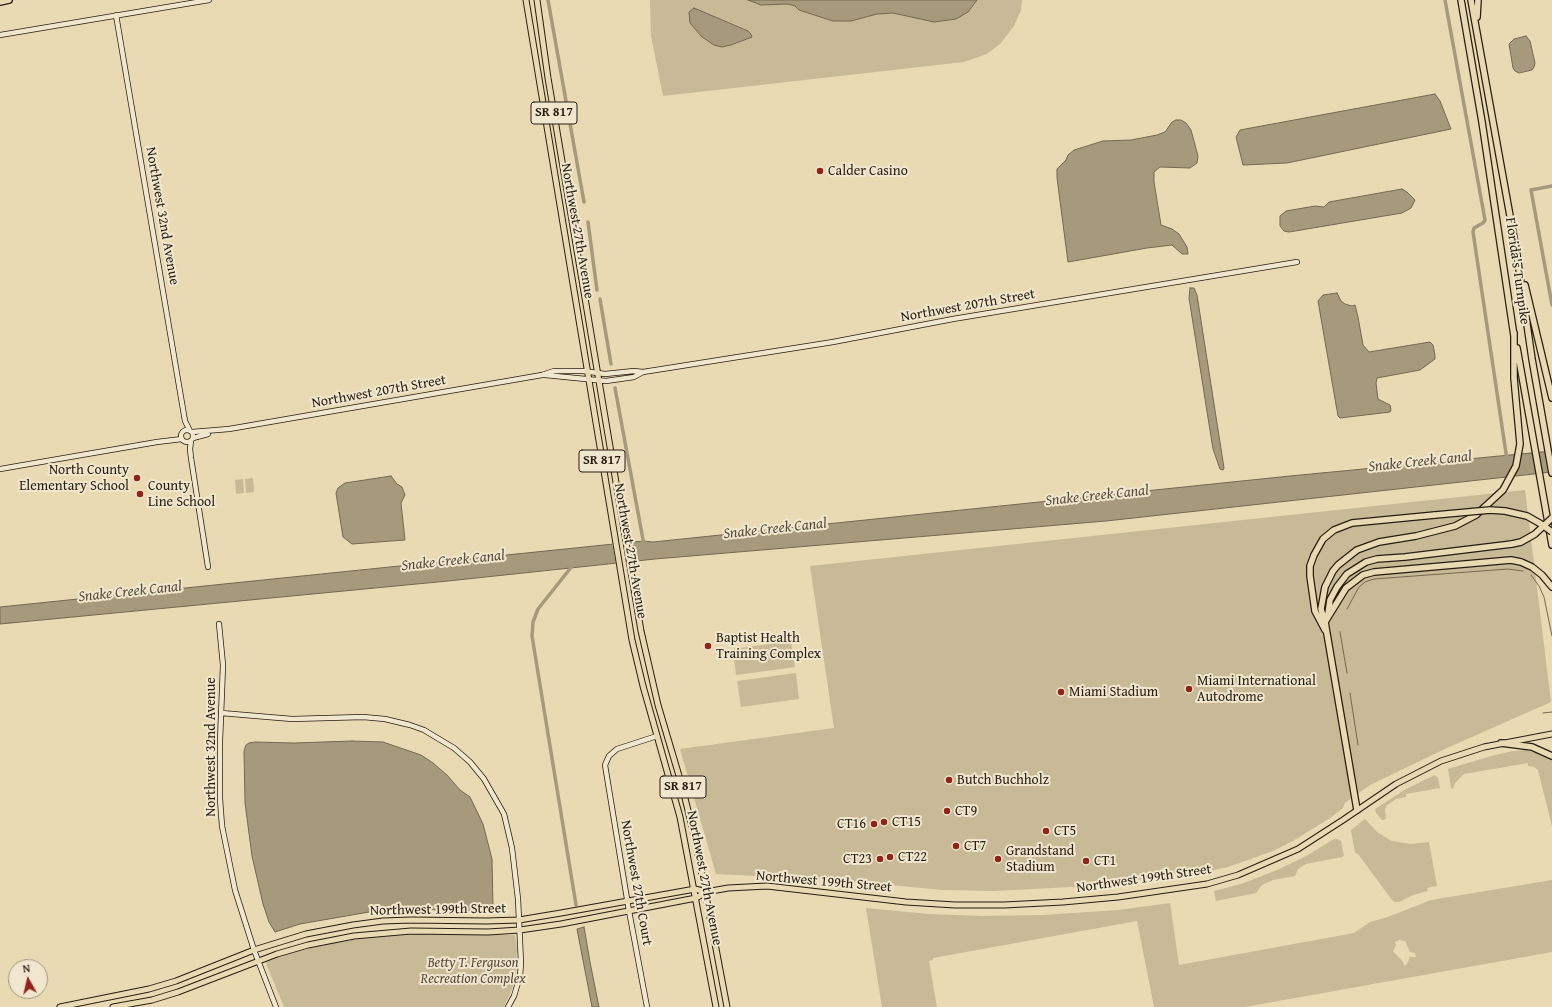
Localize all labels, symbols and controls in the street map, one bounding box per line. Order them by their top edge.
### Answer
road number: SR 817 [531,102,577,124]
street label: Northwest 32nd Avenue [142,146,182,286]
street label: Northwest 27th Avenue [557,162,597,300]
place label: Calder Casino [828,163,908,179]
marker: Calder Casino [815,166,825,176]
street label: Florida's Turnpike [1501,216,1533,326]
street label: Northwest 207th Street [899,286,1037,326]
street label: Northwest 207th Street [310,372,448,412]
water label: Snake Creek Canal [1367,448,1473,476]
road number: SR 817 [579,450,625,472]
place label: North County Elementary School [19,462,129,494]
marker: North County Elementary School [132,473,142,483]
place label: County Line School [148,478,215,510]
street label: Northwest 27th Avenue [610,482,650,620]
water label: Snake Creek Canal [1044,482,1150,510]
marker: County Line School [135,489,145,499]
water label: Snake Creek Canal [722,515,828,543]
water label: Snake Creek Canal [400,547,506,575]
water label: Snake Creek Canal [77,578,183,606]
place label: Baptist Health Training Complex [716,630,821,662]
marker: Baptist Health Training Complex [703,641,713,651]
place label: Miami International Autodrome [1197,673,1316,706]
street label: Northwest 32nd Avenue [203,677,219,817]
place label: Miami Stadium [1069,684,1158,700]
marker: Miami International Autodrome [1184,684,1194,694]
marker: Miami Stadium [1056,687,1066,697]
place label: Butch Buchholz [957,772,1049,788]
marker: Butch Buchholz [944,775,954,785]
road number: SR 817 [660,776,706,798]
place label: CT9 [955,803,977,819]
marker: CT9 [942,806,952,816]
street label: Northwest 27th Avenue [683,809,725,947]
place label: CT15 [892,814,921,830]
place label: CT16 [837,816,866,832]
marker: CT15 [879,817,889,827]
street label: Northwest 27th Court [617,819,655,947]
marker: CT16 [869,819,879,829]
place label: CT5 [1054,823,1076,839]
marker: CT5 [1041,826,1051,836]
place label: CT7 [964,838,986,854]
marker: CT7 [951,841,961,851]
place label: Grandstand Stadium [1006,843,1074,876]
place label: CT22 [898,849,927,865]
place label: CT23 [843,851,872,867]
marker: CT22 [885,852,895,862]
place label: CT1 [1094,853,1116,869]
marker: CT23 [875,854,885,864]
marker: Grandstand Stadium [993,854,1003,864]
marker: CT1 [1081,856,1091,866]
street label: Northwest 199th Street [1075,861,1213,897]
street label: Northwest 199th Street [755,868,893,896]
street label: Northwest 199th Street [370,900,506,920]
park label: Betty T. Ferguson Recreation Complex [421,955,525,988]
north arrow [8,959,48,999]
text: N [22,960,31,977]

